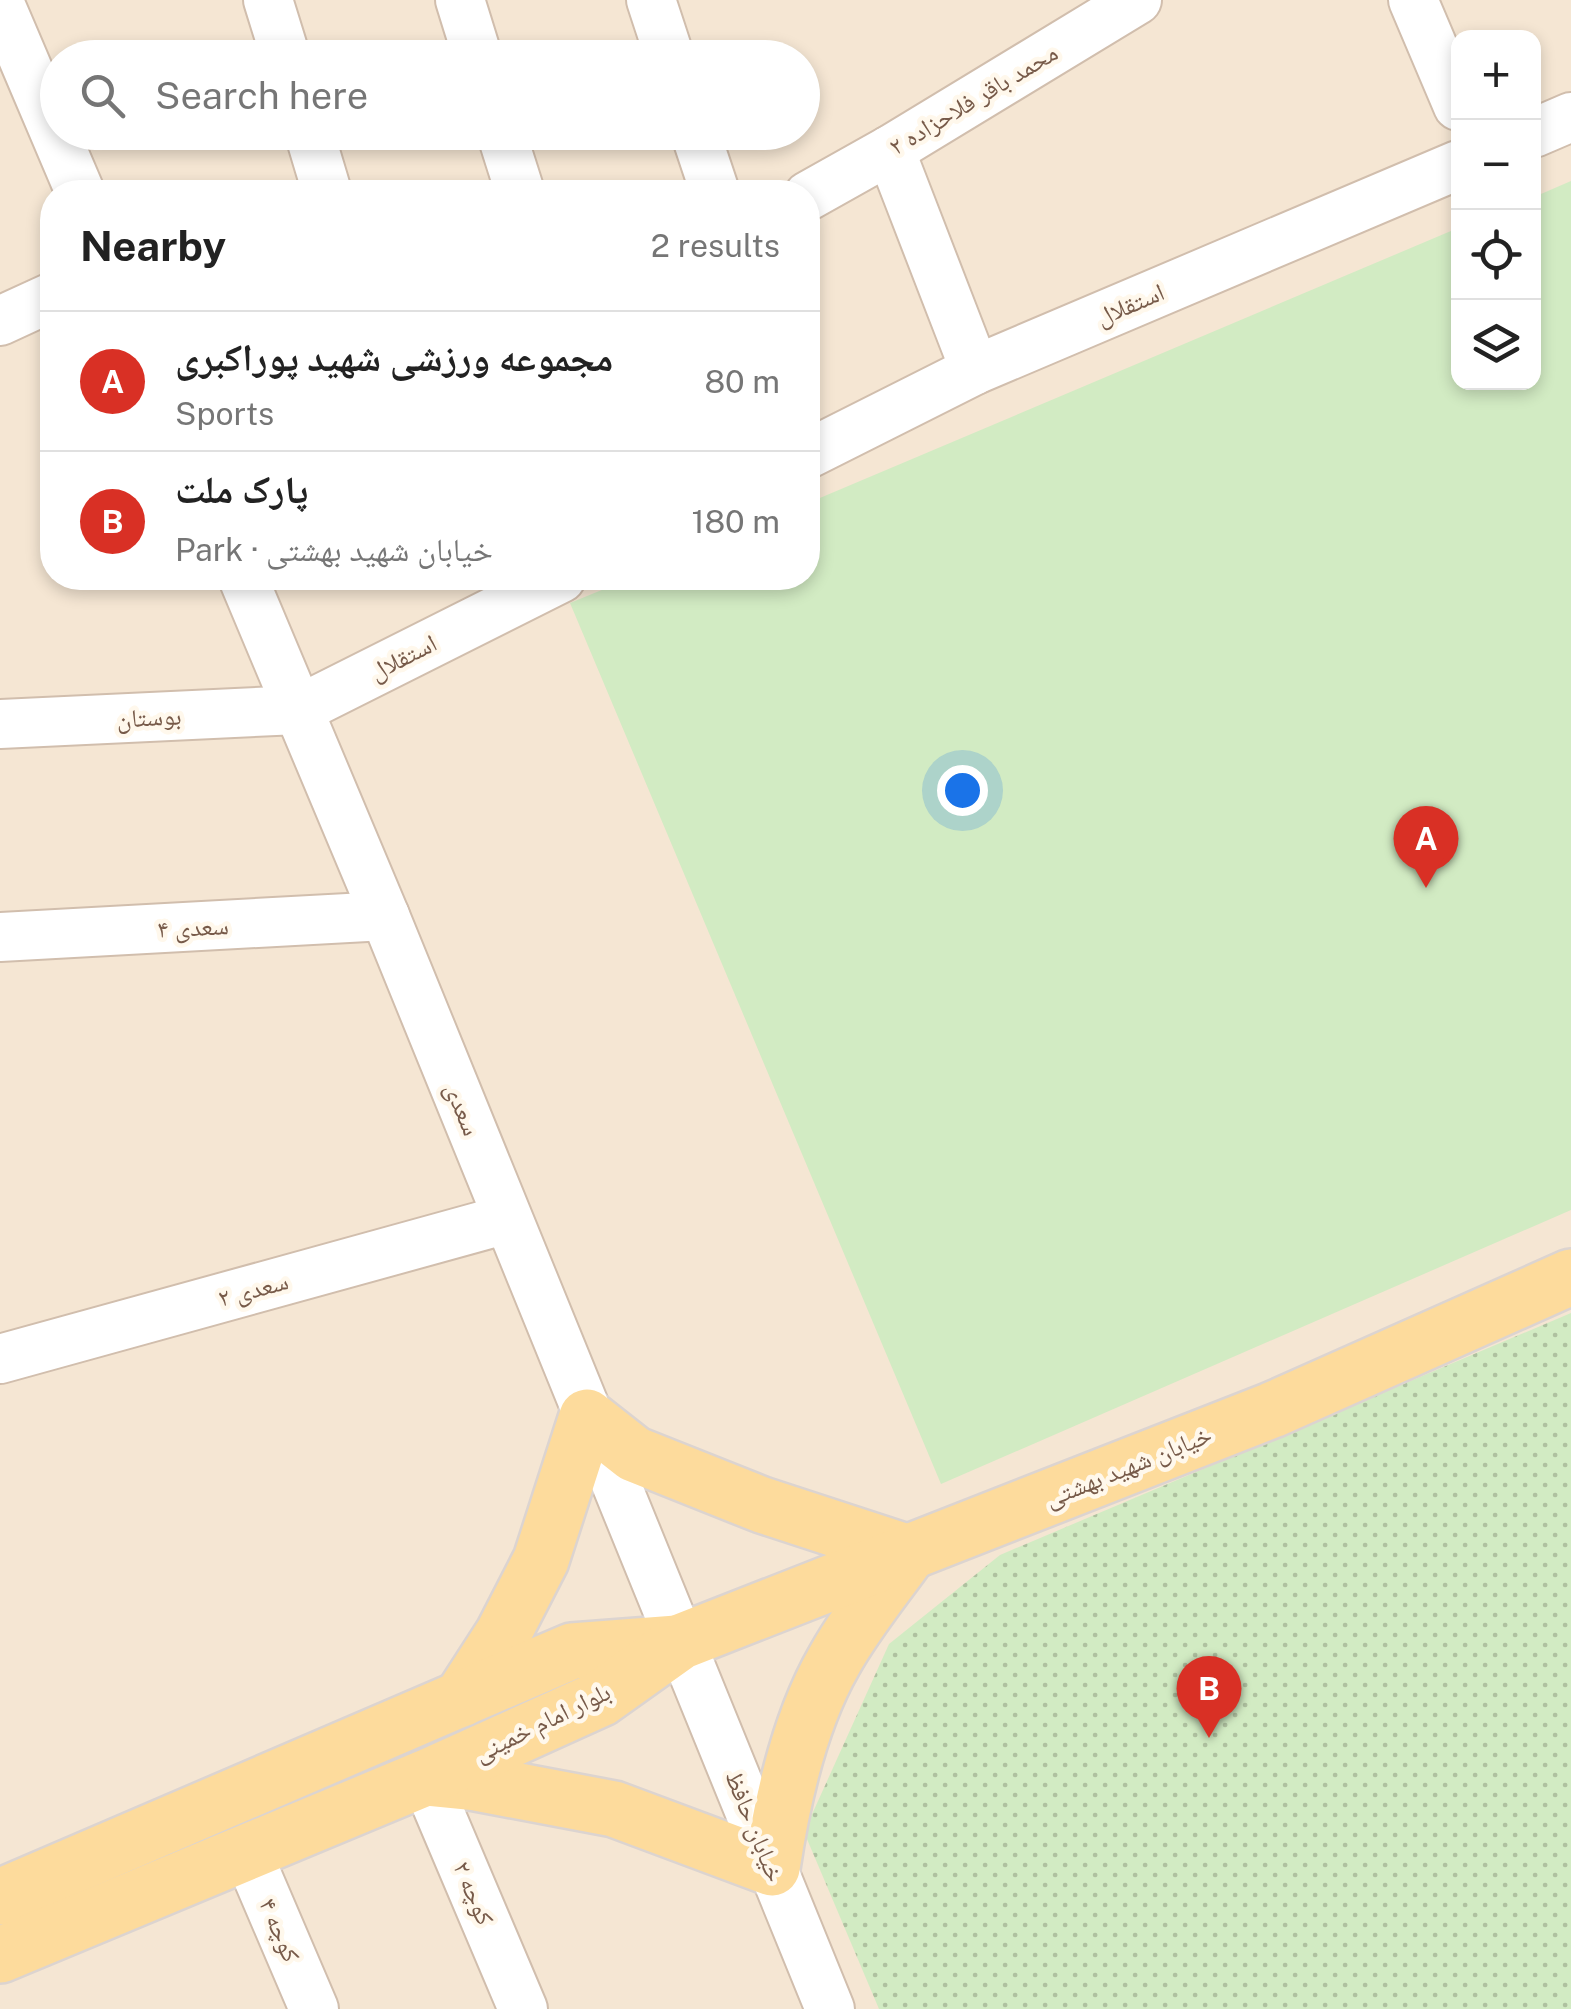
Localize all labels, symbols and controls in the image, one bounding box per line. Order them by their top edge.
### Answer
map controls [1451,30,1541,390]
button: + [1451,30,1541,120]
street label: محمد باقر فلاحزاده ۲ [883,37,1063,161]
search box [40,40,820,150]
icon: search [75,68,130,123]
text: Search here [155,73,368,118]
button: − [1451,120,1541,210]
button: locate [1451,210,1541,300]
text: Nearby [80,221,226,270]
text: 2 results [651,227,780,264]
street label: استقلال [1091,276,1169,333]
button: layers [1451,300,1541,390]
text: مجموعه ورزشی شهید پوراکبری [175,335,613,380]
text: A [101,363,124,400]
text: 80 m [704,363,780,400]
text: Sports [175,395,274,432]
text: پارک ملت [175,467,308,512]
text: B [102,503,123,540]
text: 180 m [691,503,780,540]
text: Park · خیابان شهید بهشتی [175,531,493,568]
street label: استقلال [364,627,442,687]
street label: بوستان [116,700,182,735]
your location [937,765,988,816]
pin: A [1394,806,1458,888]
street label: سعدی ۴ [157,910,229,945]
street label: سعدی [438,1078,487,1140]
street label: سعدی ۲ [215,1265,292,1314]
street label: خیابان شهید بهشتی [1040,1419,1216,1514]
pin: B [1176,1656,1242,1738]
street label: بلوار امام خمینی [469,1676,616,1770]
street label: خیابان حافظ [718,1766,791,1886]
street label: کوچه ۲ [447,1856,501,1930]
street label: کوچه ۴ [253,1893,307,1967]

